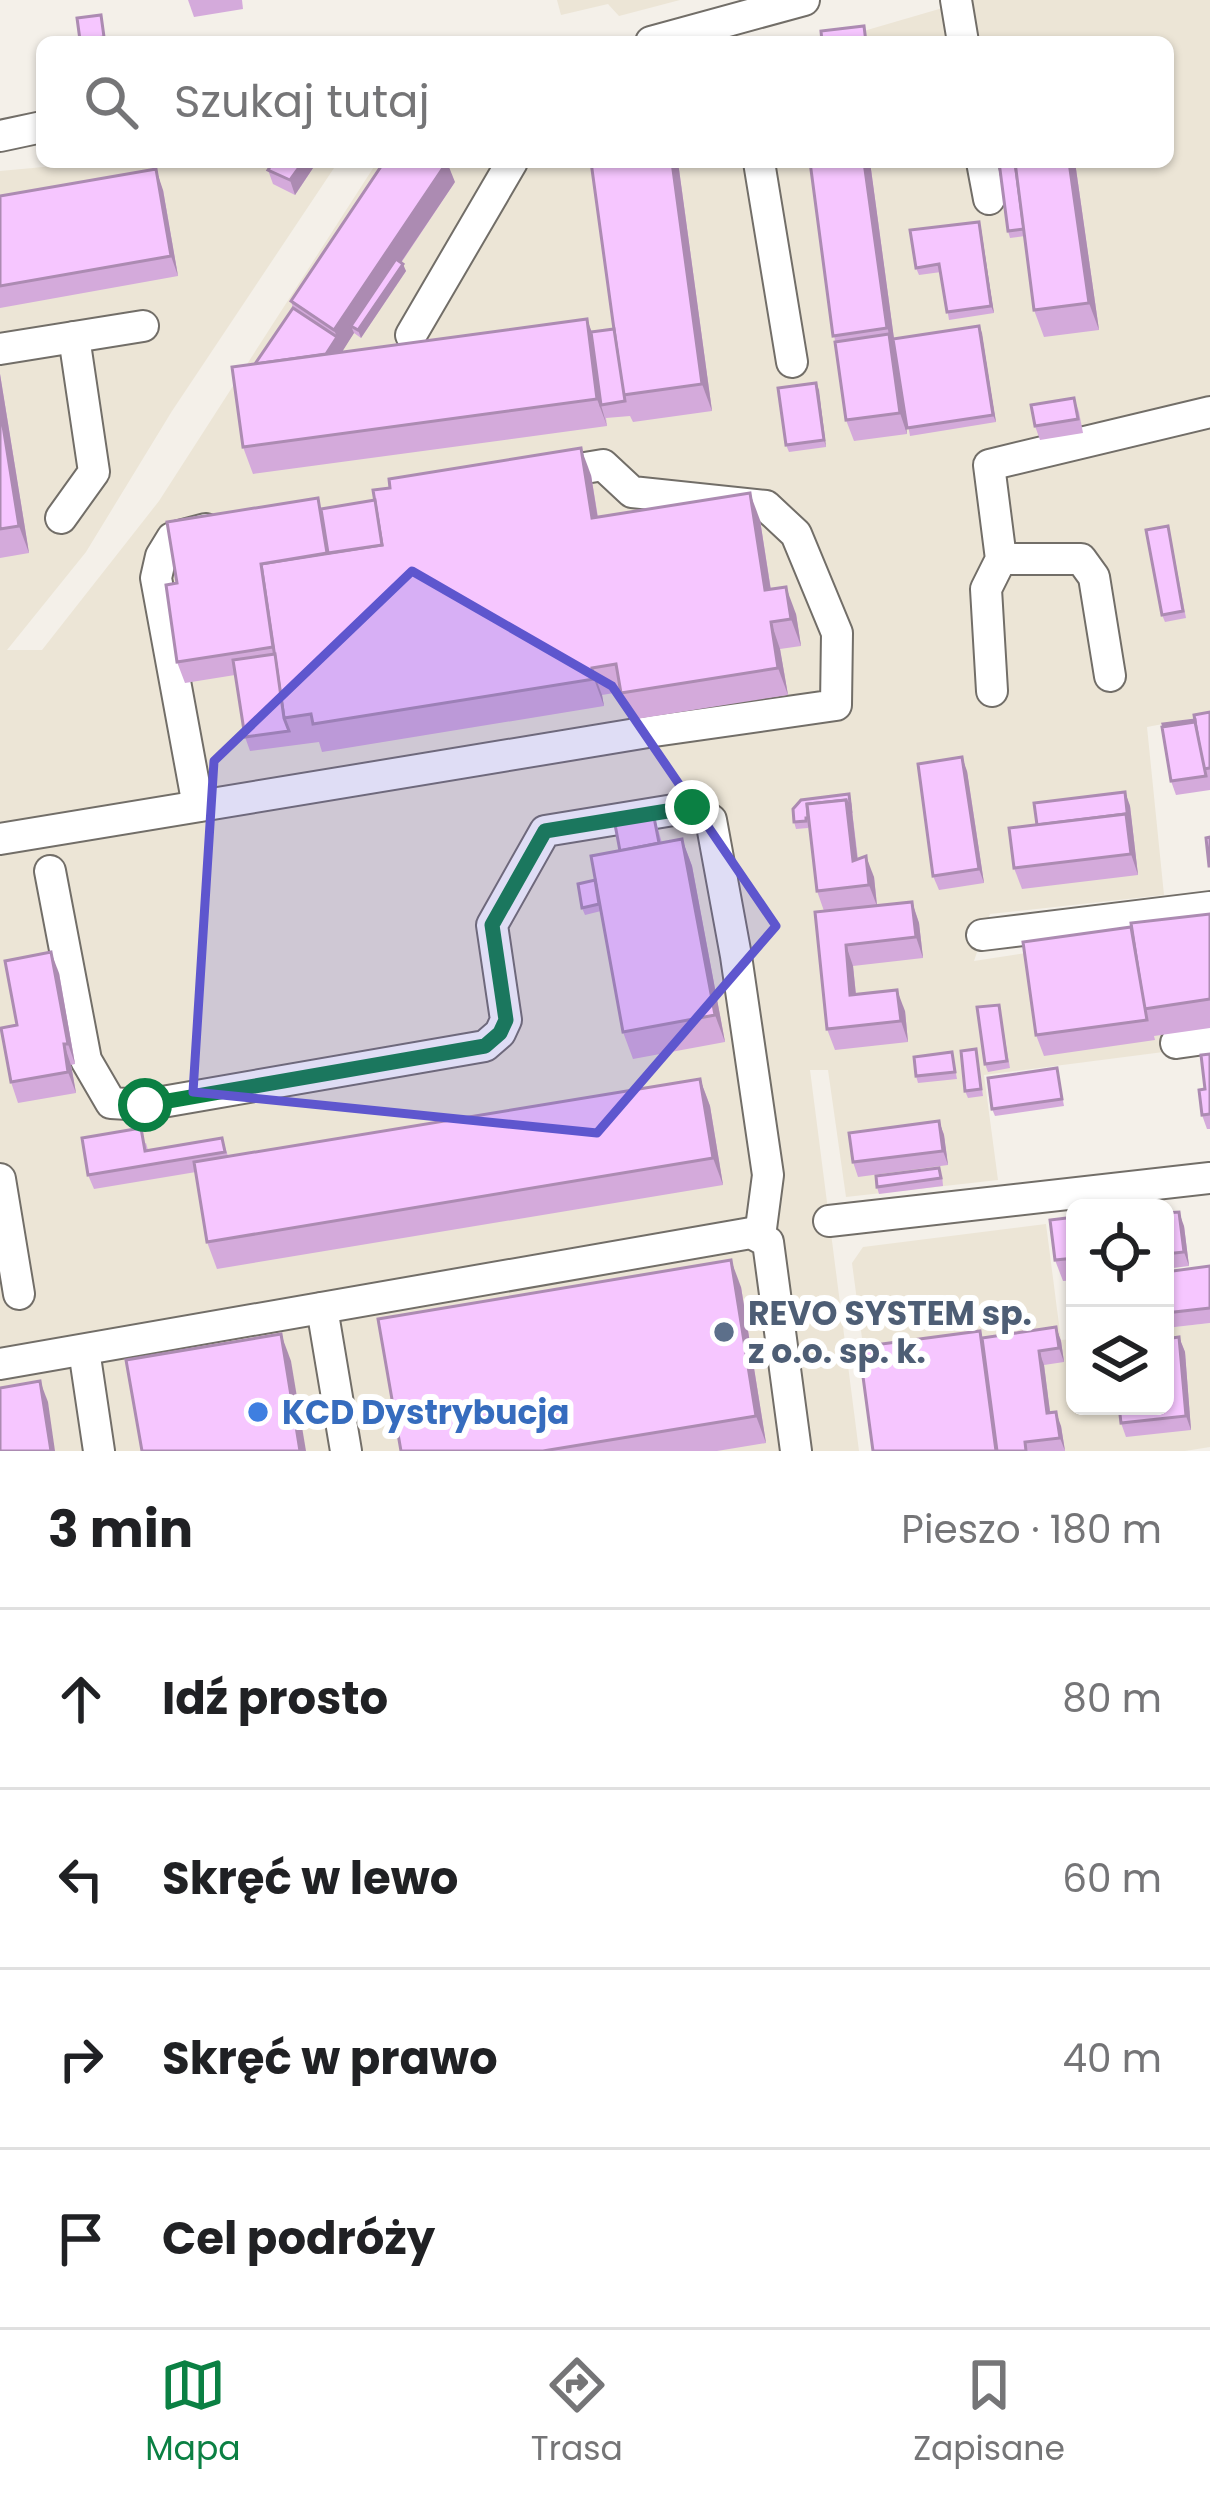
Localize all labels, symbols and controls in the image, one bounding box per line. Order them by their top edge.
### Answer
search box [36,36,1174,168]
icon: search [78,69,144,135]
text: Szukaj tutaj [174,70,430,133]
route end [665,780,719,834]
route start [118,1078,172,1132]
map controls [1066,1199,1174,1415]
button: locate [1066,1199,1174,1307]
place label: REVO SYSTEM sp. z o.o. sp. k. [748,1290,1032,1375]
button: layers [1066,1307,1174,1415]
marker: REVO SYSTEM sp. z o.o. sp. k. [711,1319,737,1345]
place label: KCD Dystrybucja [282,1389,570,1436]
marker: KCD Dystrybucja [245,1399,271,1425]
text: 3 min [48,1493,193,1565]
text: Pieszo · 180 m [901,1502,1162,1557]
icon: ahead [48,1666,114,1732]
text: Idź prosto [162,1667,388,1730]
text: 80 m [1062,1671,1162,1726]
icon: left [48,1846,114,1912]
text: Skręć w lewo [162,1847,458,1910]
text: 60 m [1062,1851,1162,1906]
icon: right [48,2026,114,2092]
text: Skręć w prawo [162,2027,498,2090]
text: 40 m [1062,2031,1162,2086]
icon: arrive [48,2206,114,2272]
text: Cel podróży [162,2207,435,2270]
tab: Mapa [145,2352,241,2474]
tab: Trasa [531,2352,623,2474]
tab: Zapisane [913,2352,1065,2474]

